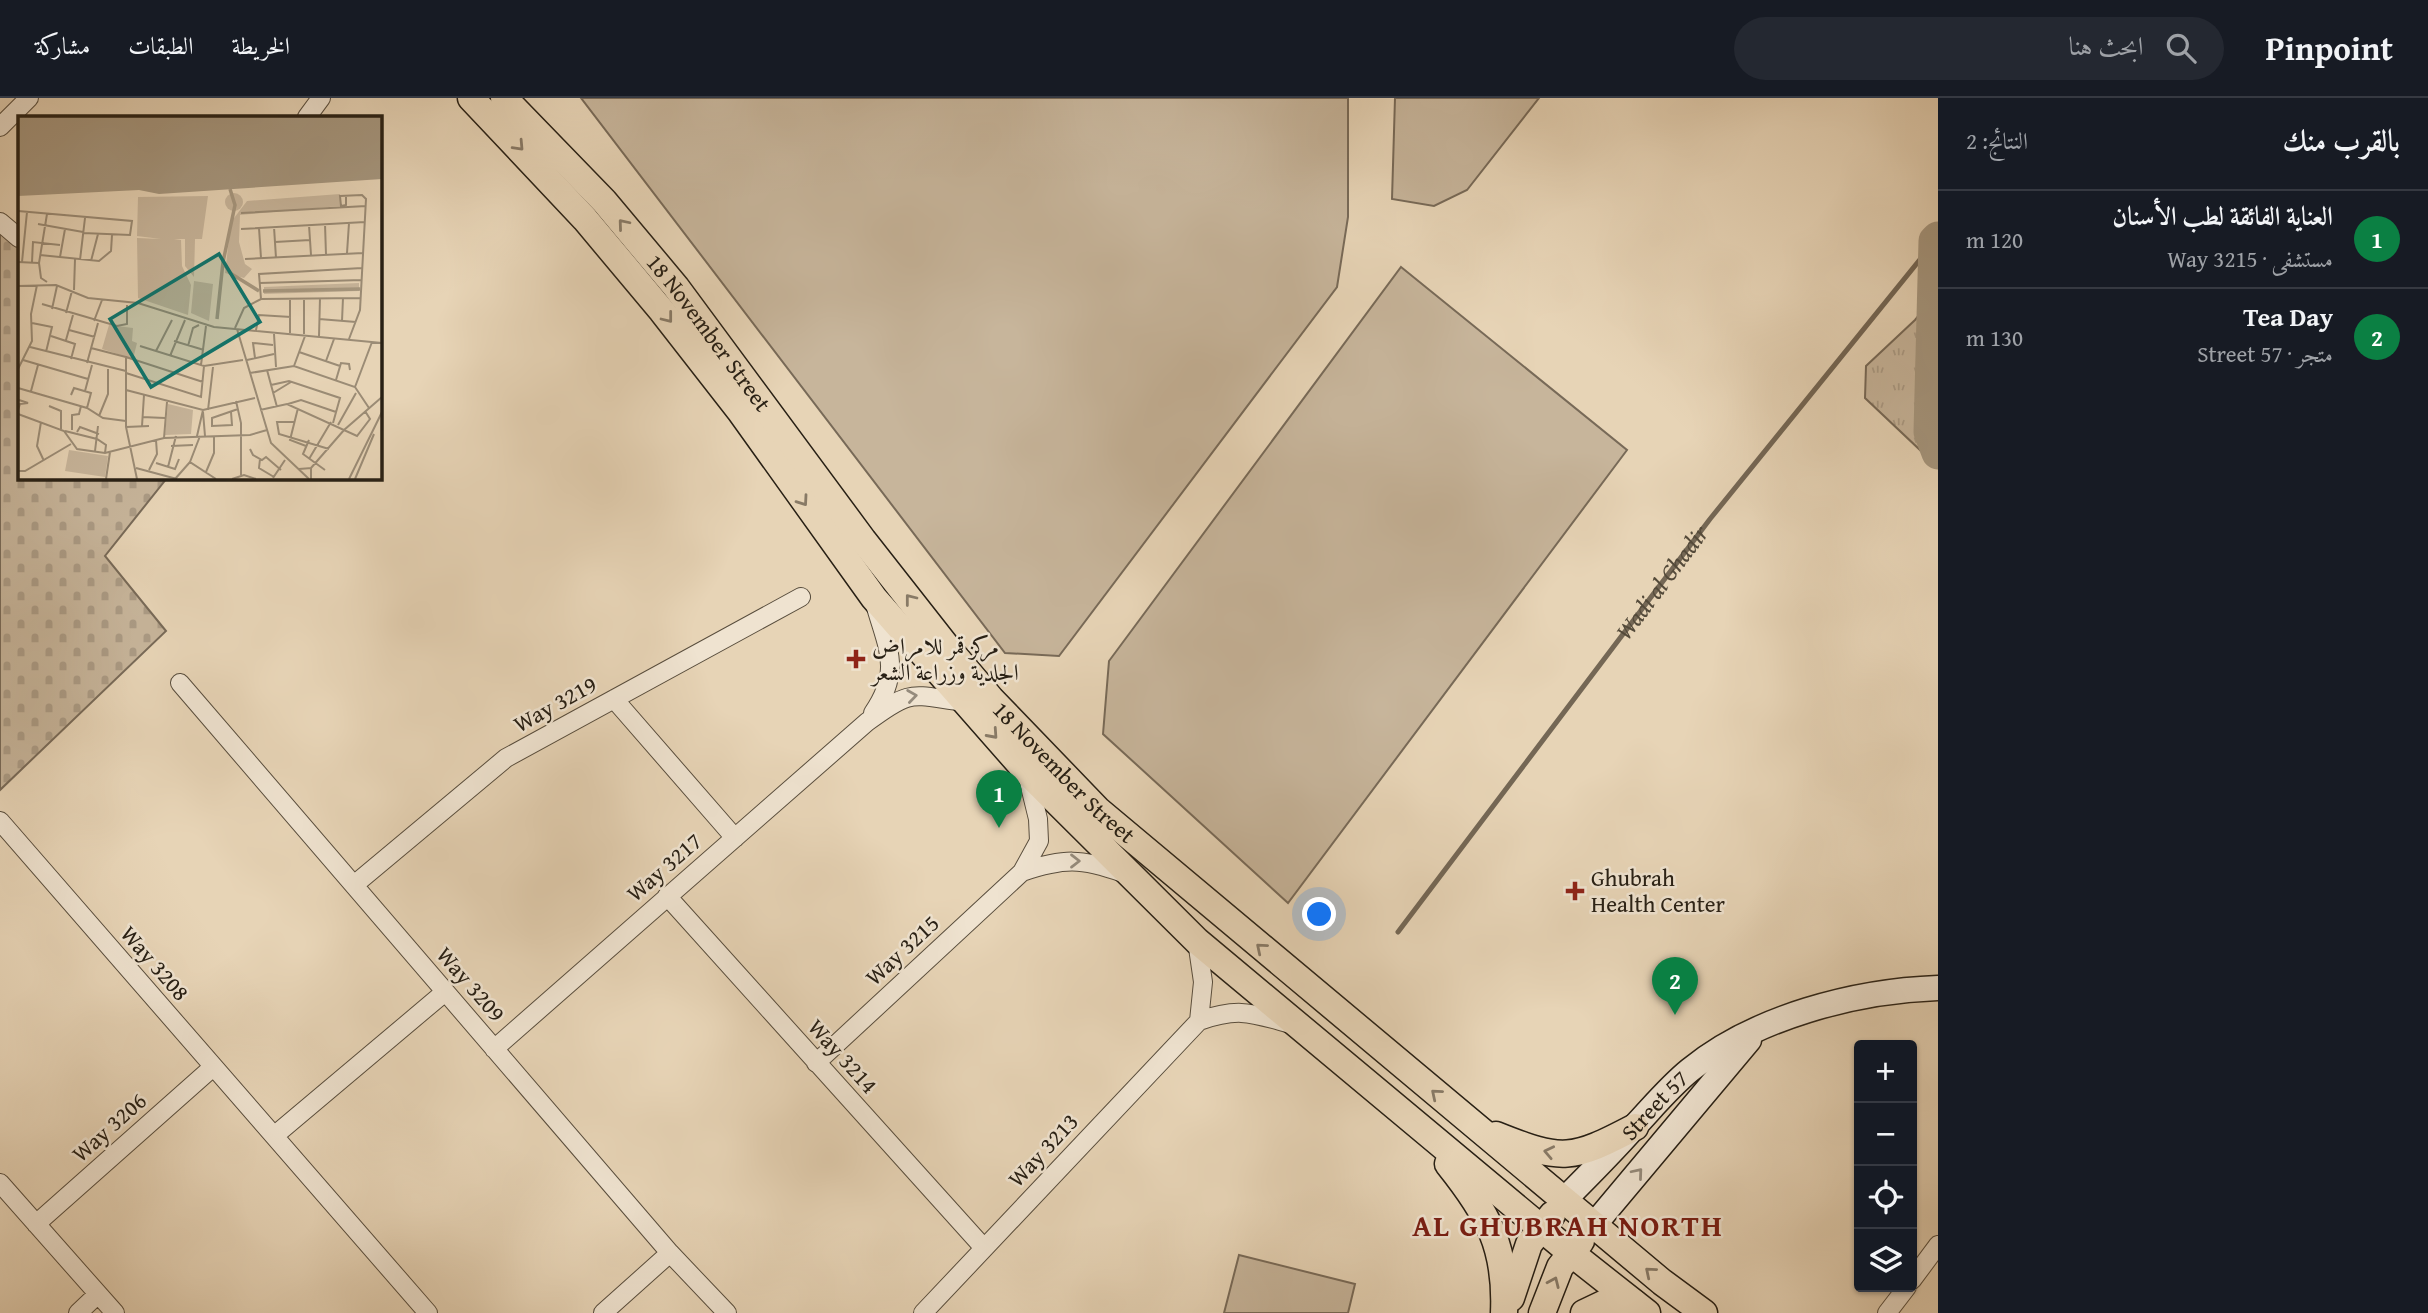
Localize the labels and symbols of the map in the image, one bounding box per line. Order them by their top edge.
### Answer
inset map [18,116,382,480]
one-way arrow [511,138,523,151]
one-way arrow [619,219,631,232]
street label: 18 November Street [639,247,779,418]
one-way arrow [659,311,672,323]
one-way arrow [795,493,807,506]
water label: Wadi al Ghadir [1607,517,1717,647]
one-way arrow [905,595,918,607]
place label: مركز قمر للامراض الجلدية وزراعة الشعر [870,629,1019,688]
marker: مركز قمر للامراض الجلدية وزراعة الشعر [846,649,866,669]
street label: Way 3219 [507,667,602,740]
one-way arrow [906,689,918,704]
street label: 18 November Street [989,695,1143,849]
one-way arrow [985,726,997,739]
pin: 1 [976,770,1022,828]
street label: Way 3217 [619,825,709,909]
one-way arrow [1070,853,1080,869]
place label: Ghubrah Health Center [1591,861,1726,920]
marker: Ghubrah Health Center [1565,881,1585,901]
your location [1302,897,1336,931]
street label: Way 3215 [857,907,946,993]
street label: Way 3208 [113,918,197,1008]
street label: Way 3209 [429,939,513,1029]
one-way arrow [1257,944,1269,957]
pin: 2 [1652,957,1698,1015]
street label: Way 3214 [801,1011,886,1100]
street label: Street 57 [1613,1062,1695,1147]
street label: Way 3206 [64,1084,153,1169]
one-way arrow [1431,1090,1444,1102]
street label: Way 3213 [1000,1105,1086,1194]
one-way arrow [1543,1146,1555,1161]
one-way arrow [1630,1168,1642,1181]
district label: AL GHUBRAH NORTH [1412,1203,1724,1247]
one-way arrow [1645,1268,1658,1280]
one-way arrow [1546,1276,1560,1289]

